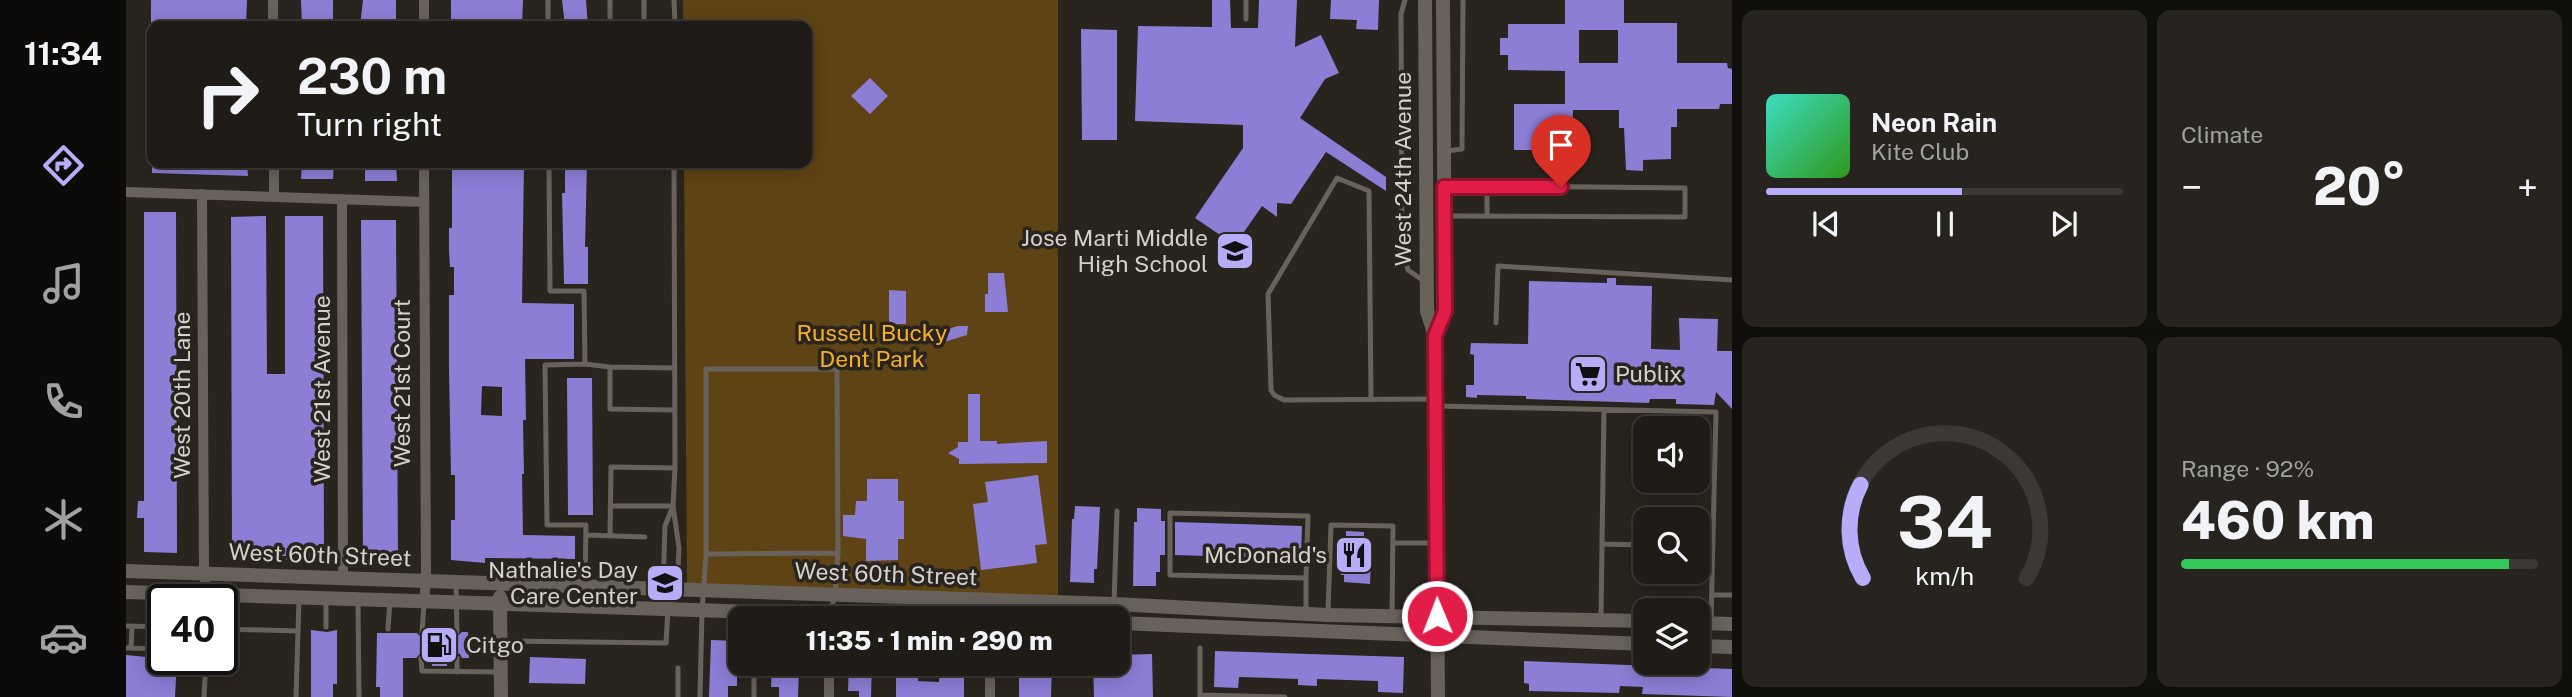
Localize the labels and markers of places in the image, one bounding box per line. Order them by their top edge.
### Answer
pin [1531,115,1591,187]
place label: Jose Marti Middle High School [1021,224,1208,277]
school or university icon: Jose Marti Middle High School [1214,230,1256,272]
supermarket icon: Publix [1567,353,1609,395]
place label: Publix [1615,360,1682,387]
restaurant icon: McDonald's [1333,534,1375,576]
place label: McDonald's [1204,541,1327,568]
place label: Nathalie's Day Care Center [488,556,638,609]
school or university icon: Nathalie's Day Care Center [644,562,686,604]
fuel station icon: Citgo [418,624,460,666]
place label: Citgo [466,631,524,658]

